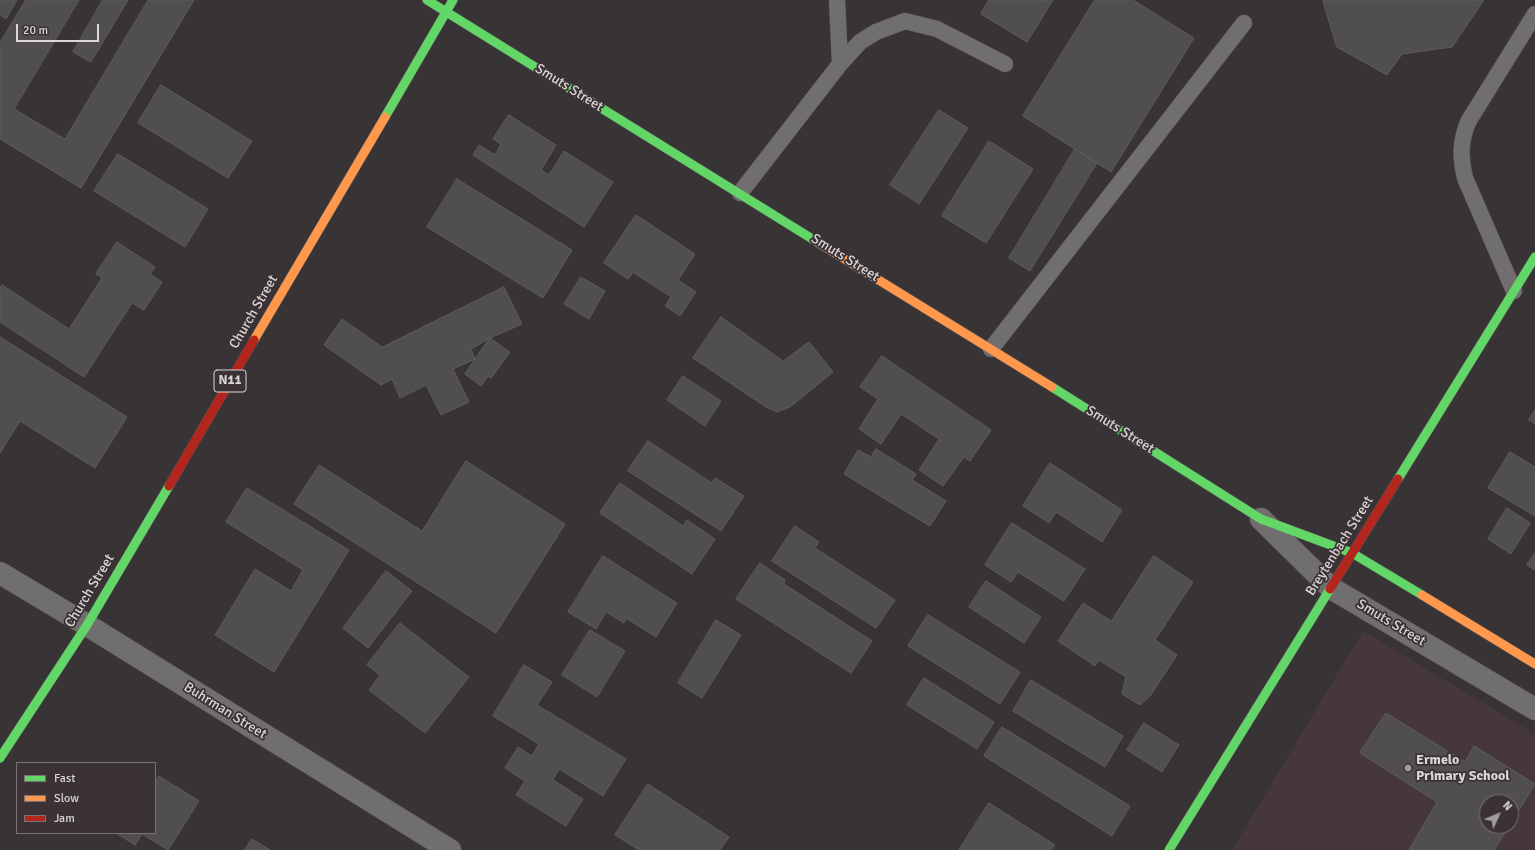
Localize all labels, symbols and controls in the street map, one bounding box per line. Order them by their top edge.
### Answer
scale bar [18,16,101,42]
text: 20 m [23,23,48,38]
street label: Smuts Street [532,60,606,116]
street label: Smuts Street [808,230,882,286]
street label: Church Street [226,272,282,352]
road number: N11 [214,370,246,392]
street label: Smuts Street [1083,402,1157,458]
street label: Breytenbach Street [1303,493,1377,599]
street label: Church Street [62,551,118,631]
street label: Smuts Street [1354,596,1428,650]
street label: Buhrman Street [181,679,269,743]
place label: Ermelo Primary School [1416,752,1510,784]
legend [16,762,156,834]
marker: Ermelo Primary School [1403,763,1413,773]
text: Fast [54,771,75,786]
text: Slow [54,791,79,806]
north arrow [1479,794,1519,834]
text: N [1500,799,1515,813]
text: Jam [54,811,75,826]

